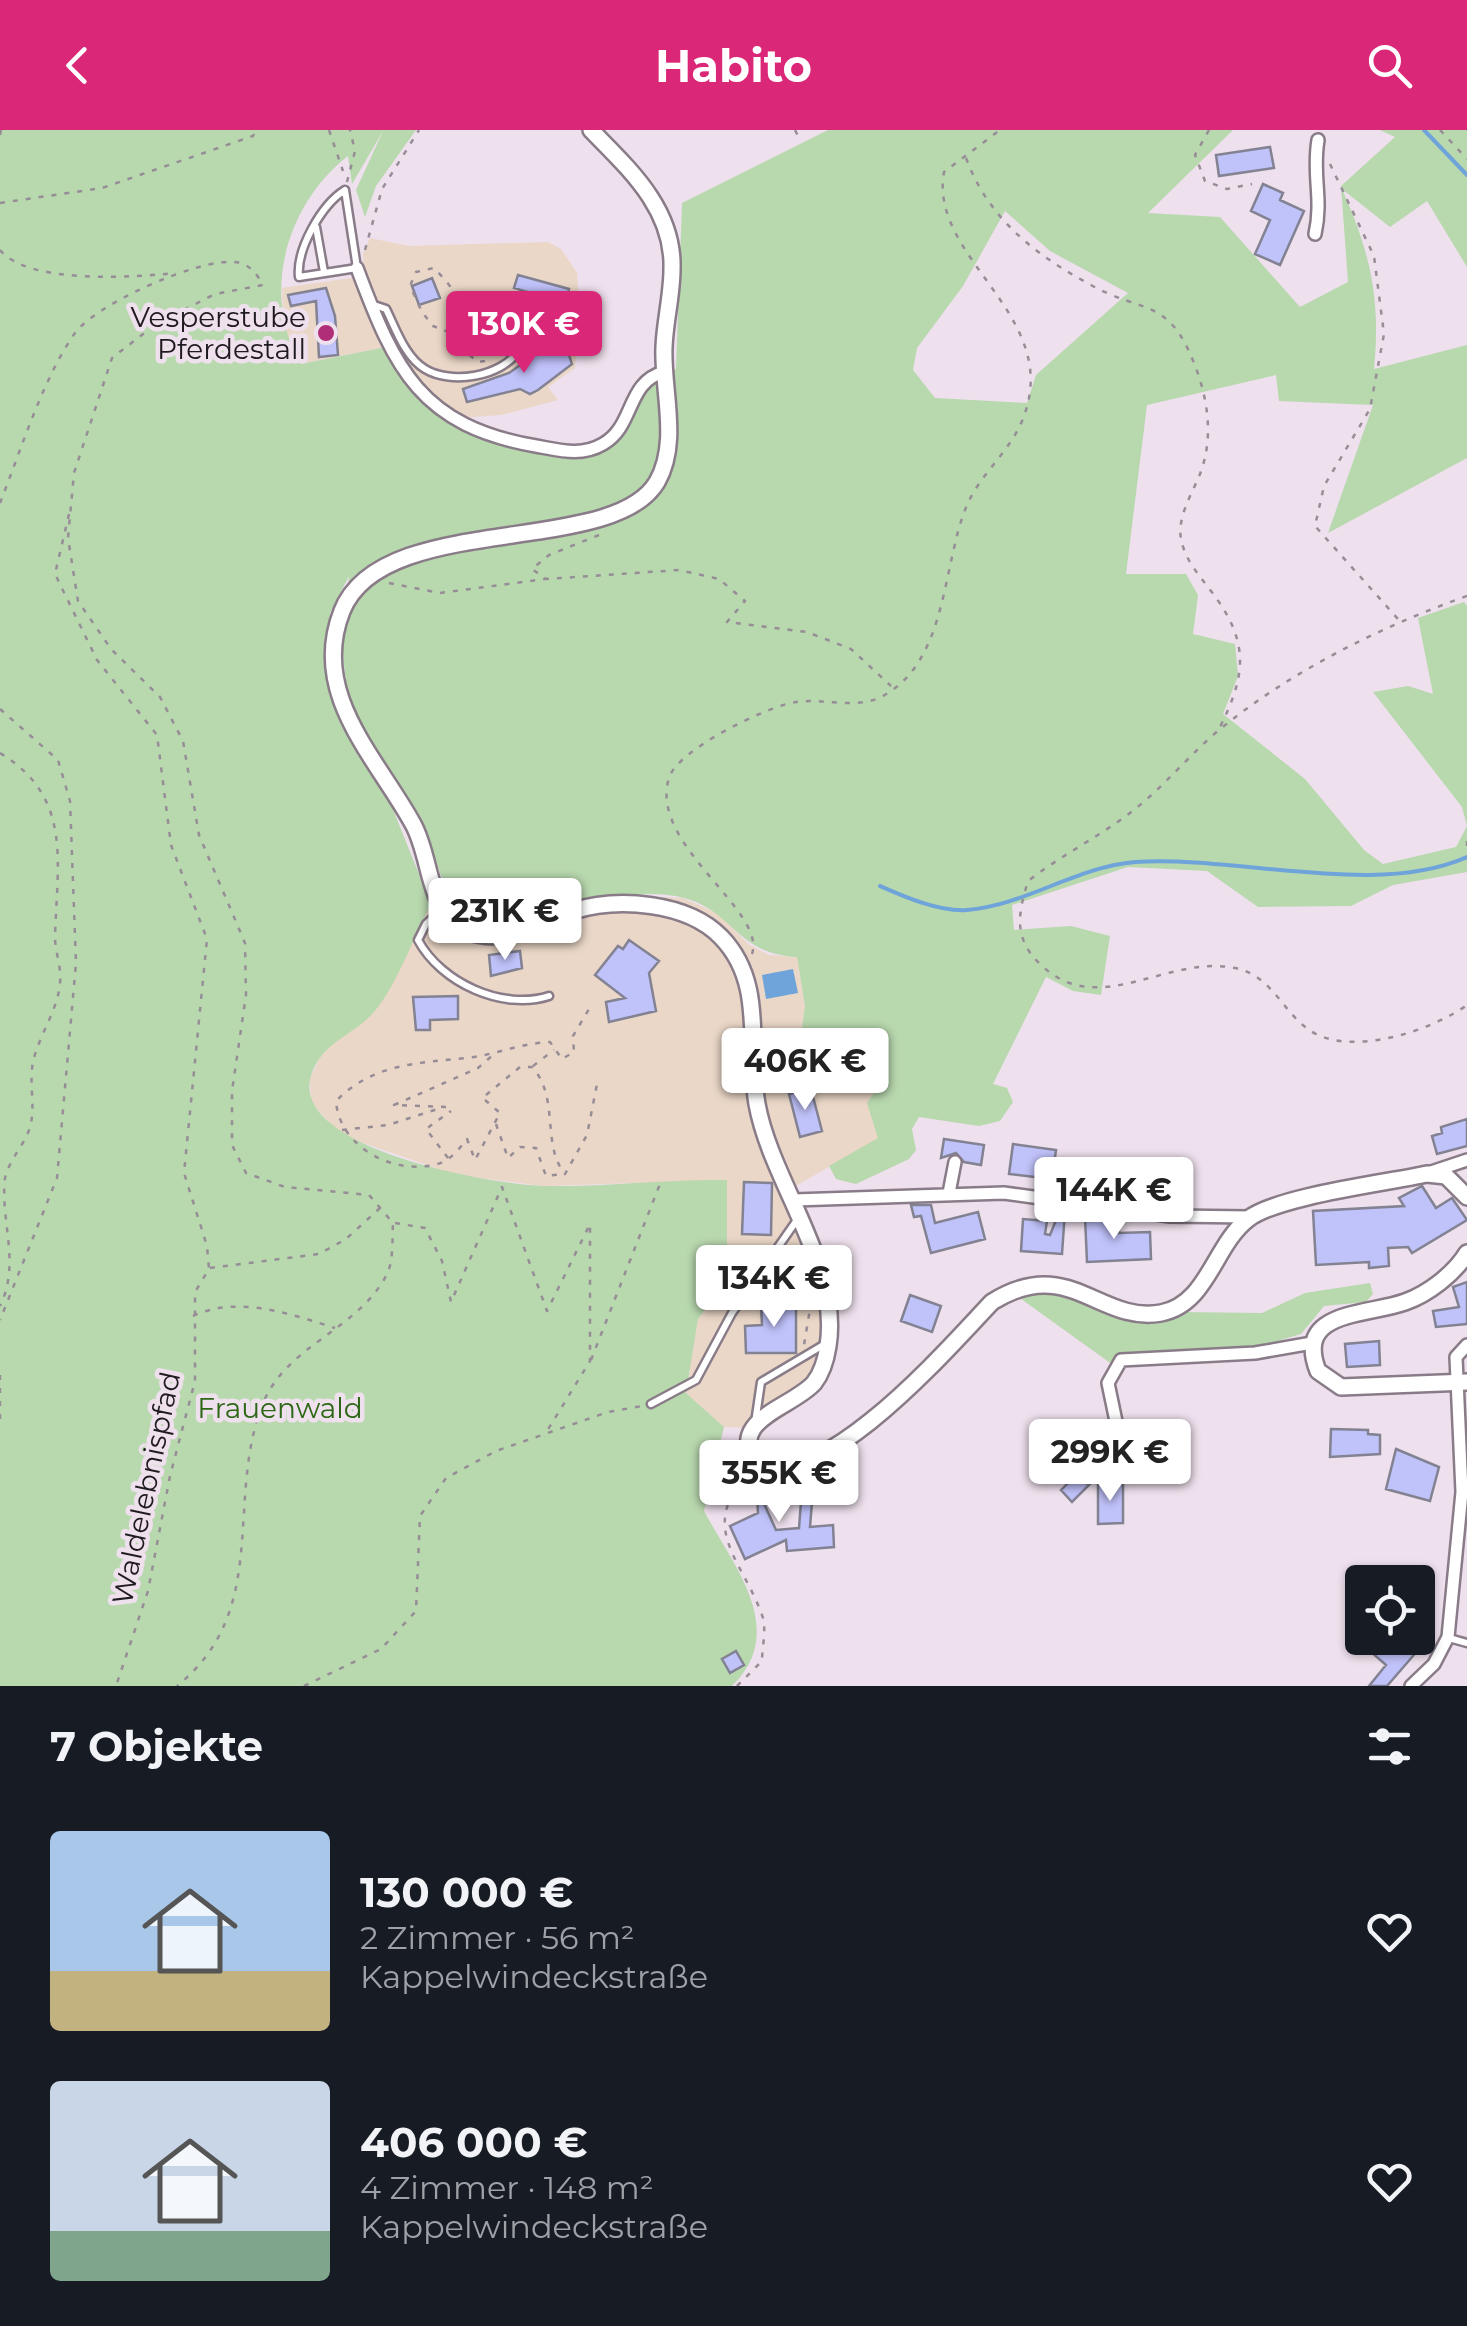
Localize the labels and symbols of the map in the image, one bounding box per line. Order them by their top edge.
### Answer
pin: 130K € [443,291,605,376]
place label: Vesperstube Pferdestall [131,300,306,366]
marker: Vesperstube Pferdestall [315,322,337,344]
pin: 231K € [424,878,586,963]
pin: 406K € [724,1028,886,1113]
pin: 144K € [1033,1157,1195,1242]
pin: 134K € [693,1245,855,1330]
street label: Waldelebnispfad [105,1369,187,1607]
park label: Frauenwald [197,1391,363,1425]
pin: 299K € [1029,1419,1191,1504]
pin: 355K € [698,1440,860,1525]

